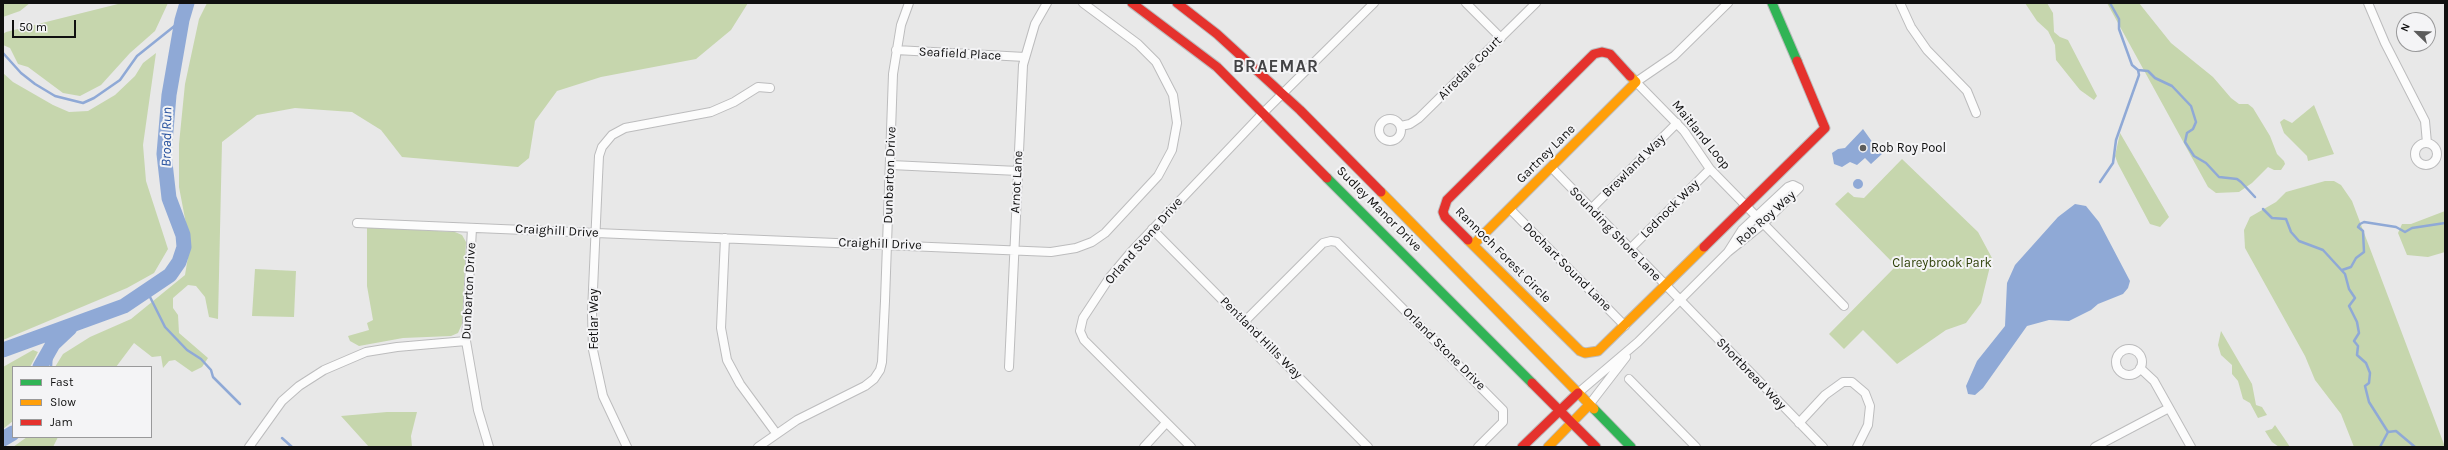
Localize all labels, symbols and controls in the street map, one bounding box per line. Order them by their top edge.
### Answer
scale bar [14,12,78,38]
north arrow [2396,12,2436,52]
text: 50 m [19,20,47,34]
text: N [2398,21,2413,34]
street label: Airedale Court [1435,33,1505,103]
street label: Seafield Place [918,44,1002,64]
district label: BRAEMAR [1233,57,1319,77]
street label: Maitland Loop [1668,97,1734,173]
water label: Broad Run [158,107,176,167]
street label: Gartney Lane [1513,121,1579,187]
street label: Dunbarton Drive [881,126,899,224]
street label: Brewland Way [1599,131,1669,201]
place label: Rob Roy Pool [1871,140,1946,156]
marker: Rob Roy Pool [1858,143,1868,153]
street label: Arnot Lane [1008,150,1026,214]
street label: Sudley Manor Drive [1333,163,1425,255]
street label: Lednock Way [1637,176,1703,242]
street label: Sounding Shore Lane [1566,183,1664,285]
street label: Rob Roy Way [1733,187,1799,249]
street label: Orland Stone Drive [1102,194,1186,288]
street label: Rannoch Forest Circle [1452,204,1554,306]
street label: Dochart Sound Lane [1519,219,1615,315]
street label: Craighill Drive [515,221,599,241]
street label: Craighill Drive [838,235,922,253]
street label: Dunbarton Drive [459,242,479,340]
park label: Clareybrook Park [1892,255,1992,271]
street label: Fetlar Way [586,288,602,350]
street label: Pentland Hills Way [1217,294,1305,382]
street label: Orland Stone Drive [1399,304,1489,394]
street label: Shortbread Way [1713,335,1789,413]
legend [12,366,152,438]
text: Fast [50,375,73,389]
text: Slow [50,395,76,409]
text: Jam [50,415,73,429]

